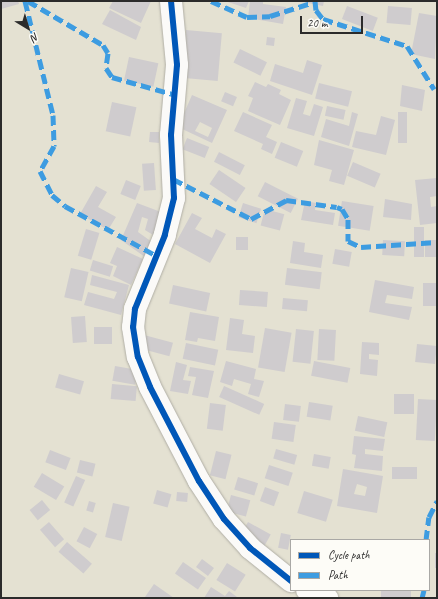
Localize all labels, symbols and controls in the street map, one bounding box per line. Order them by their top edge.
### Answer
north arrow [8,8,48,48]
scale bar [302,8,365,34]
text: 20 m [307,15,327,31]
text: N [28,30,42,45]
legend [290,539,430,591]
text: Cycle path [328,547,370,563]
text: Path [328,567,348,583]

